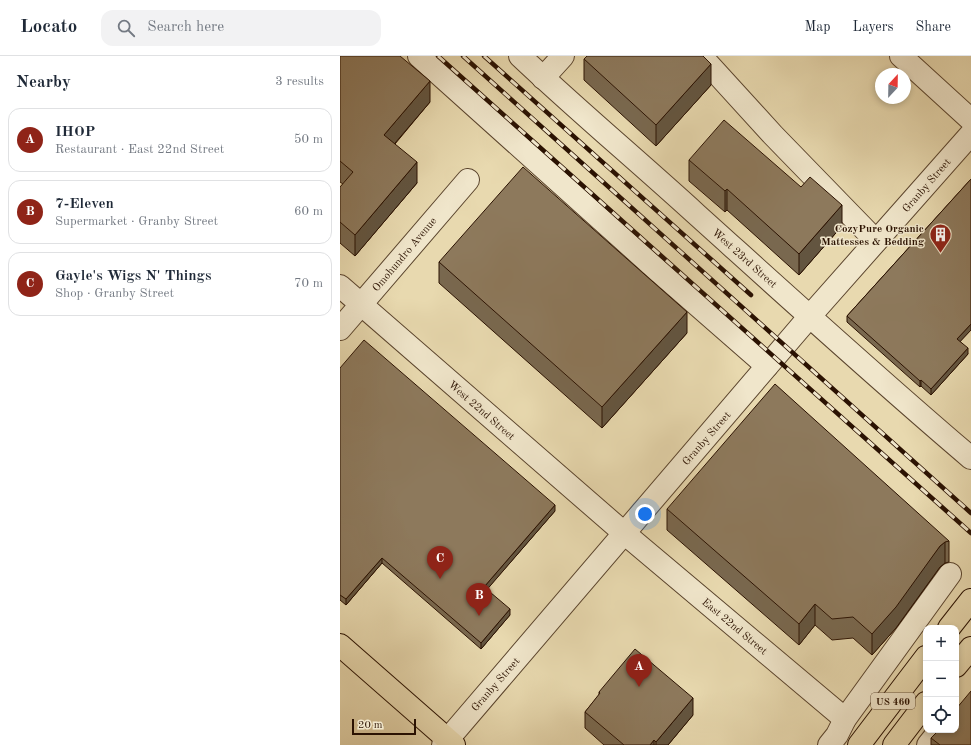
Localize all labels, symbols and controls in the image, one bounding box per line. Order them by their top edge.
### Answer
search box [101,10,381,46]
icon: search [115,17,137,39]
text: Locato [20,18,77,37]
text: Search here [147,20,224,35]
text: Map [805,20,831,34]
text: Layers [853,20,894,34]
text: Share [916,20,951,34]
north arrow [875,68,911,104]
text: Nearby [16,74,71,91]
text: 3 results [275,75,324,88]
text: IHOP [55,125,95,140]
text: A [25,133,35,146]
text: 50 m [294,133,323,146]
text: Restaurant · East 22nd Street [55,143,224,156]
street label: Granby Street [901,157,954,215]
text: 7-Eleven [55,197,114,212]
text: B [25,205,35,218]
text: 60 m [294,205,323,218]
text: Supermarket · Granby Street [55,215,218,228]
street label: Omohundro Avenue [371,216,439,294]
building icon: CozyPure Organic Mattesses & Bedding [927,221,953,254]
place label: CozyPure Organic Mattesses & Bedding [821,224,924,248]
street label: West 23rd Street [710,227,779,291]
text: Gayle's Wigs N' Things [55,269,211,284]
text: C [26,277,34,290]
text: 70 m [294,277,323,290]
text: Shop · Granby Street [55,287,174,300]
street label: West 22nd Street [446,379,516,443]
street label: Granby Street [681,410,734,468]
your location [635,504,655,524]
pin: C [427,546,453,579]
pin: B [466,583,492,616]
street label: East 22nd Street [699,597,769,658]
map controls [923,625,959,733]
button: + [923,625,959,661]
pin: A [626,654,652,687]
street label: Granby Street [470,656,523,714]
button: − [923,661,959,697]
road number: US 460 [871,693,915,709]
button: locate [923,697,959,733]
scale bar [352,717,416,736]
text: 20 m [358,720,383,731]

